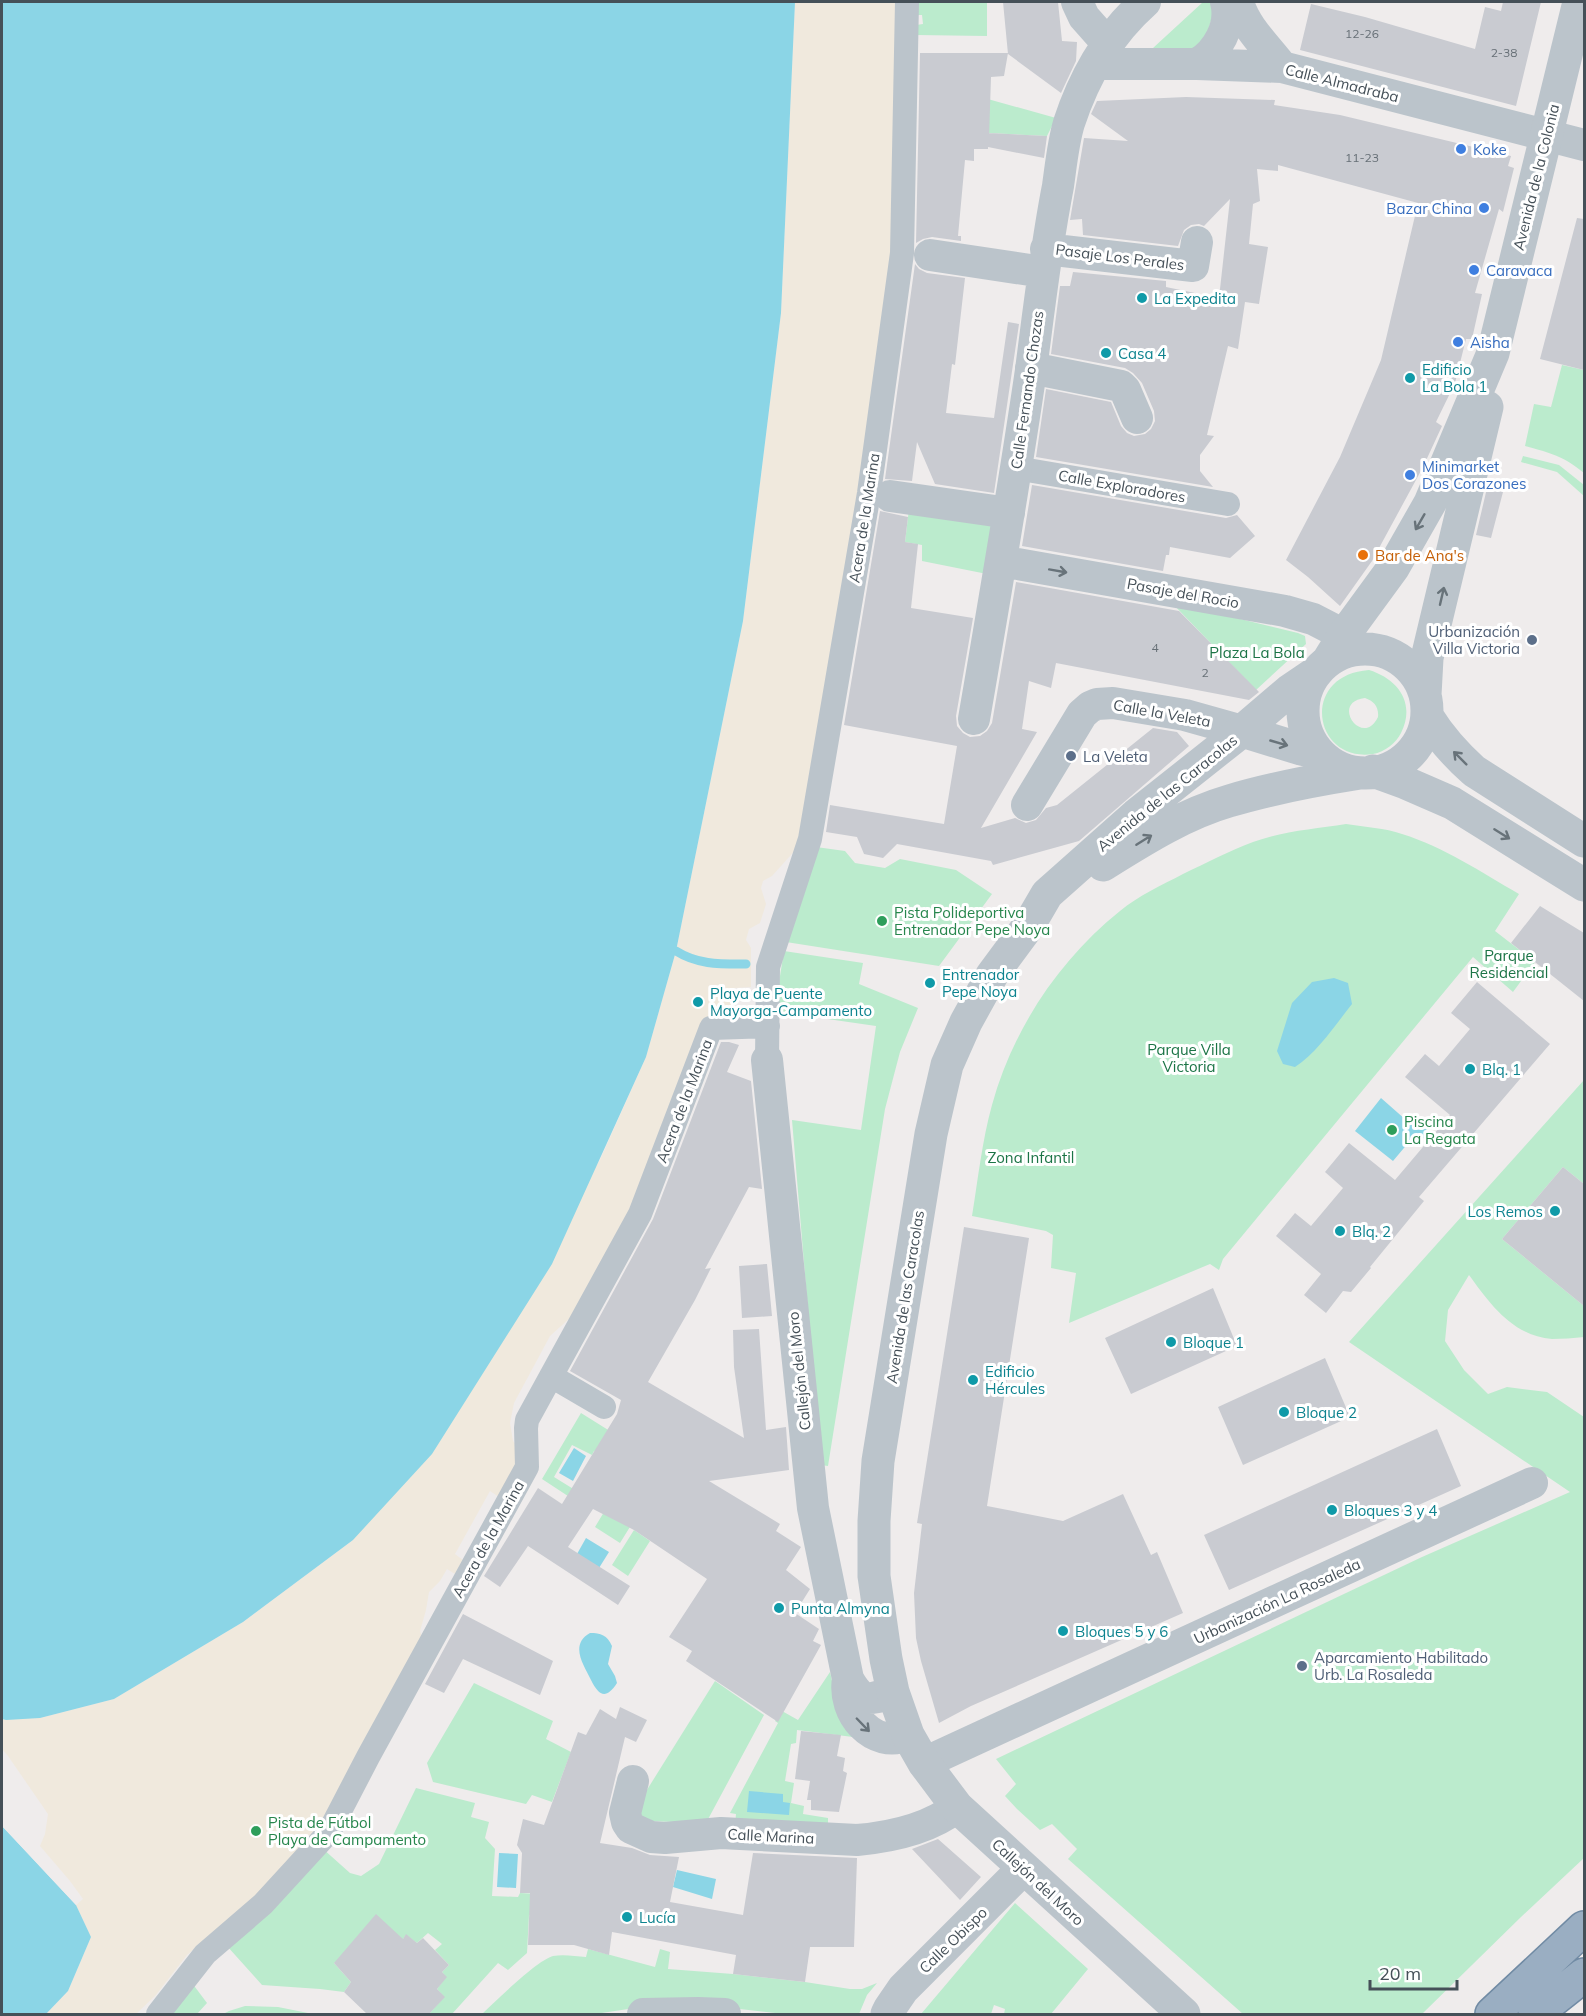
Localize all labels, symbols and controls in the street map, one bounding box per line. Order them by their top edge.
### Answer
house number: 12-26 [1345,26,1379,41]
house number: 2-38 [1491,45,1517,60]
street label: Calle Almadraba [1283,60,1401,106]
street label: Avenida de la Colonia [1509,102,1563,252]
place label: Koke [1473,140,1507,159]
marker: Koke [1454,142,1468,156]
house number: 11-23 [1345,150,1379,165]
place label: Bazar China [1386,199,1472,218]
marker: Bazar China [1477,201,1491,215]
street label: Pasaje Los Perales [1055,240,1185,274]
place label: Caravaca [1486,261,1553,280]
marker: Caravaca [1467,263,1481,277]
place label: La Expedita [1154,289,1236,308]
marker: La Expedita [1135,291,1149,305]
street label: Calle Fernando Chozas [1006,310,1048,470]
place label: Aisha [1470,333,1510,352]
marker: Aisha [1451,335,1465,349]
place label: Casa 4 [1118,344,1166,363]
marker: Casa 4 [1099,346,1113,360]
place label: Edificio La Bola 1 [1422,360,1487,396]
marker: Edificio La Bola 1 [1403,371,1417,385]
street label: Acera de la Marina [844,452,884,584]
place label: Minimarket Dos Corazones [1422,457,1526,493]
street label: Calle Exploradores [1057,465,1187,507]
marker: Minimarket Dos Corazones [1403,468,1417,482]
one-way arrow [1414,513,1426,530]
place label: Bar de Ana's [1375,546,1464,565]
marker: Bar de Ana's [1356,548,1370,562]
one-way arrow [1048,566,1068,577]
street label: Pasaje del Rocio [1125,574,1241,612]
one-way arrow [1436,587,1448,606]
place label: Urbanización Villa Victoria [1428,622,1520,658]
marker: Urbanización Villa Victoria [1525,633,1539,647]
house number: 4 [1151,640,1159,655]
park label: Plaza La Bola [1209,643,1305,662]
house number: 2 [1201,665,1209,680]
street label: Calle la Veleta [1112,695,1212,731]
street label: Avenida de las Caracolas [1093,731,1241,855]
one-way arrow [1269,738,1288,750]
place label: La Veleta [1083,747,1148,766]
marker: La Veleta [1064,749,1078,763]
one-way arrow [1452,750,1467,765]
one-way arrow [1493,828,1510,840]
one-way arrow [1135,834,1152,847]
place label: Pista Polideportiva Entrenador Pepe Noya [894,903,1050,939]
marker: Pista Polideportiva Entrenador Pepe Noya [875,914,889,928]
park label: Parque Residencial [1470,946,1548,982]
place label: Entrenador Pepe Noya [942,965,1020,1001]
marker: Entrenador Pepe Noya [923,976,937,990]
place label: Playa de Puente Mayorga-Campamento [710,984,872,1020]
marker: Playa de Puente Mayorga-Campamento [691,995,705,1009]
street label: Acera de la Marina [652,1036,716,1166]
park label: Parque Villa Victoria [1147,1040,1231,1076]
place label: Blq. 1 [1482,1060,1521,1079]
marker: Blq. 1 [1463,1062,1477,1076]
place label: Piscina La Regata [1404,1112,1476,1148]
marker: Piscina La Regata [1385,1123,1399,1137]
park label: Zona Infantil [988,1148,1074,1167]
place label: Los Remos [1467,1202,1543,1221]
marker: Los Remos [1548,1204,1562,1218]
street label: Avenida de las Caracolas [882,1209,928,1385]
place label: Blq. 2 [1352,1222,1391,1241]
marker: Blq. 2 [1333,1224,1347,1238]
street label: Callejón del Moro [783,1311,815,1431]
place label: Bloque 1 [1183,1333,1244,1352]
marker: Bloque 1 [1164,1335,1178,1349]
place label: Edificio Hércules [985,1362,1045,1398]
marker: Edificio Hércules [966,1373,980,1387]
place label: Bloque 2 [1296,1403,1357,1422]
marker: Bloque 2 [1277,1405,1291,1419]
street label: Acera de la Marina [448,1477,528,1601]
place label: Bloques 3 y 4 [1344,1501,1437,1520]
marker: Bloques 3 y 4 [1325,1503,1339,1517]
street label: Urbanización La Rosaleda [1191,1554,1363,1648]
place label: Punta Almyna [791,1599,890,1618]
marker: Punta Almyna [772,1601,786,1615]
place label: Bloques 5 y 6 [1075,1622,1168,1641]
marker: Bloques 5 y 6 [1056,1624,1070,1638]
place label: Aparcamiento Habilitado Urb. La Rosaleda [1314,1648,1488,1684]
marker: Aparcamiento Habilitado Urb. La Rosaleda [1295,1659,1309,1673]
one-way arrow [856,1717,870,1732]
place label: Pista de Fútbol Playa de Campamento [268,1813,426,1849]
marker: Pista de Fútbol Playa de Campamento [249,1824,263,1838]
street label: Calle Marina [727,1824,815,1848]
street label: Callejón del Moro [988,1834,1088,1930]
street label: Calle Obispo [915,1903,991,1977]
place label: Lucía [639,1908,676,1927]
marker: Lucía [620,1910,634,1924]
scale bar [1370,1953,1457,1991]
text: 20 m [1379,1962,1421,1985]

